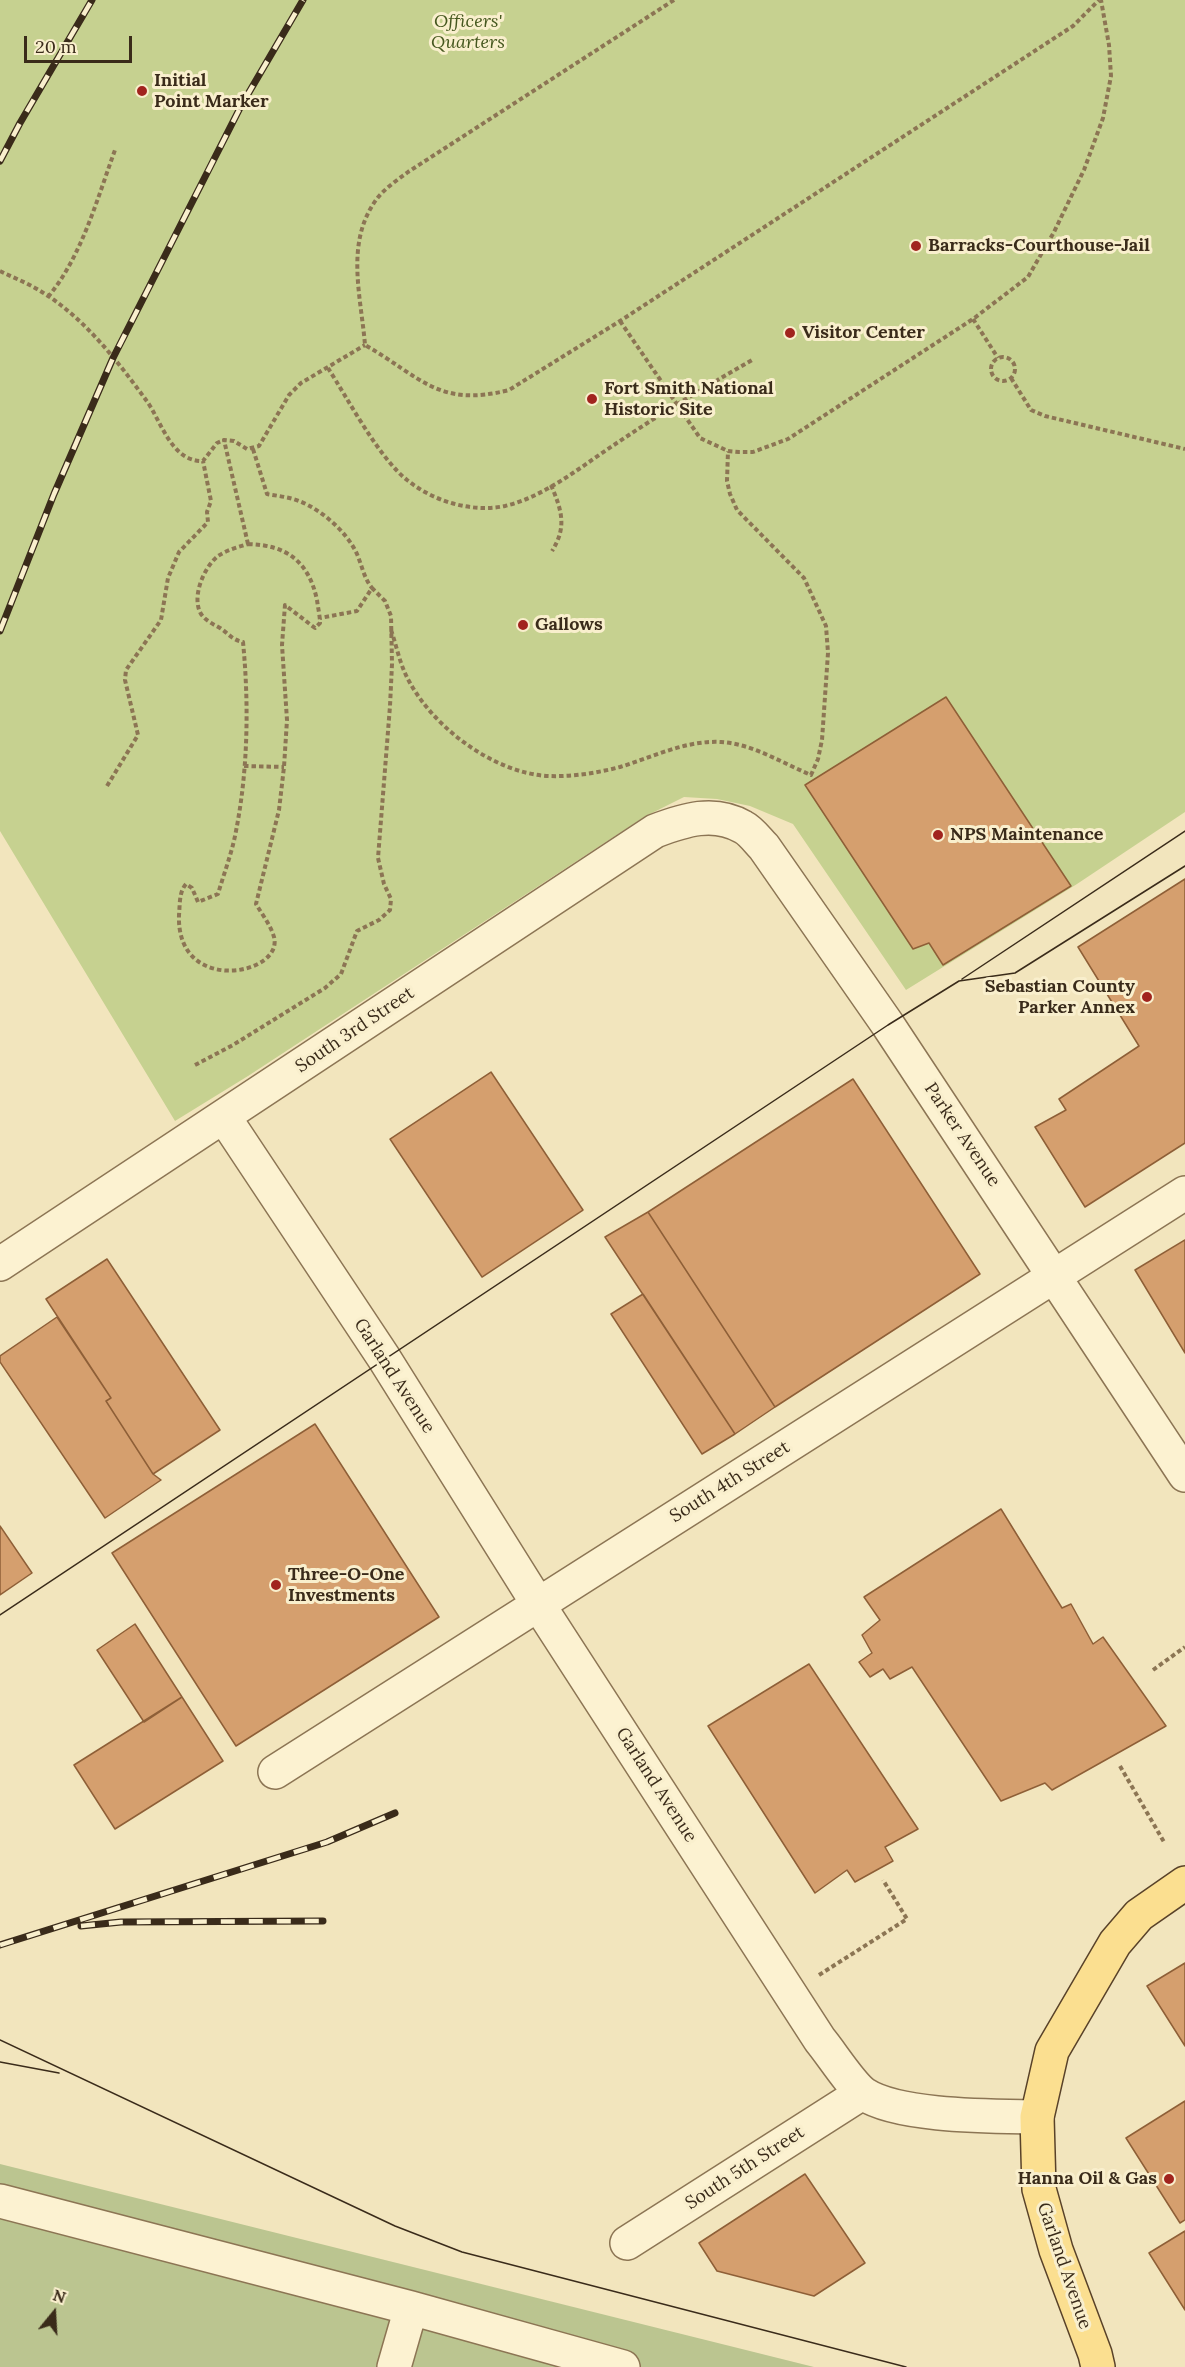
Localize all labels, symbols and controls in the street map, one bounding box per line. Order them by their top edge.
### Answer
park label: Officers' Quarters [431,11,505,54]
scale bar [27,24,135,62]
text: 20 m [35,35,77,58]
place label: Initial Point Marker [154,70,269,112]
marker: Initial Point Marker [135,84,149,98]
place label: Barracks-Courthouse-Jail [928,235,1150,257]
marker: Barracks-Courthouse-Jail [909,239,923,253]
place label: Visitor Center [802,322,925,344]
marker: Visitor Center [783,326,797,340]
place label: Fort Smith National Historic Site [604,378,774,420]
marker: Fort Smith National Historic Site [585,392,599,406]
place label: Gallows [535,614,603,636]
marker: Gallows [516,618,530,632]
place label: NPS Maintenance [950,824,1103,846]
marker: NPS Maintenance [931,828,945,842]
place label: Sebastian County Parker Annex [985,976,1135,1018]
street label: South 3rd Street [292,982,418,1078]
marker: Sebastian County Parker Annex [1140,990,1154,1004]
street label: Parker Avenue [919,1079,1005,1191]
street label: Garland Avenue [349,1315,439,1437]
street label: South 4th Street [666,1436,794,1528]
place label: Three-O-One Investments [288,1564,405,1606]
marker: Three-O-One Investments [269,1578,283,1592]
street label: Garland Avenue [611,1724,701,1846]
street label: South 5th Street [682,2122,808,2214]
place label: Hanna Oil & Gas [1018,2168,1157,2190]
marker: Hanna Oil & Gas [1162,2172,1176,2186]
street label: Garland Avenue [1032,2200,1096,2332]
north arrow [24,2283,84,2343]
text: N [51,2284,69,2307]

